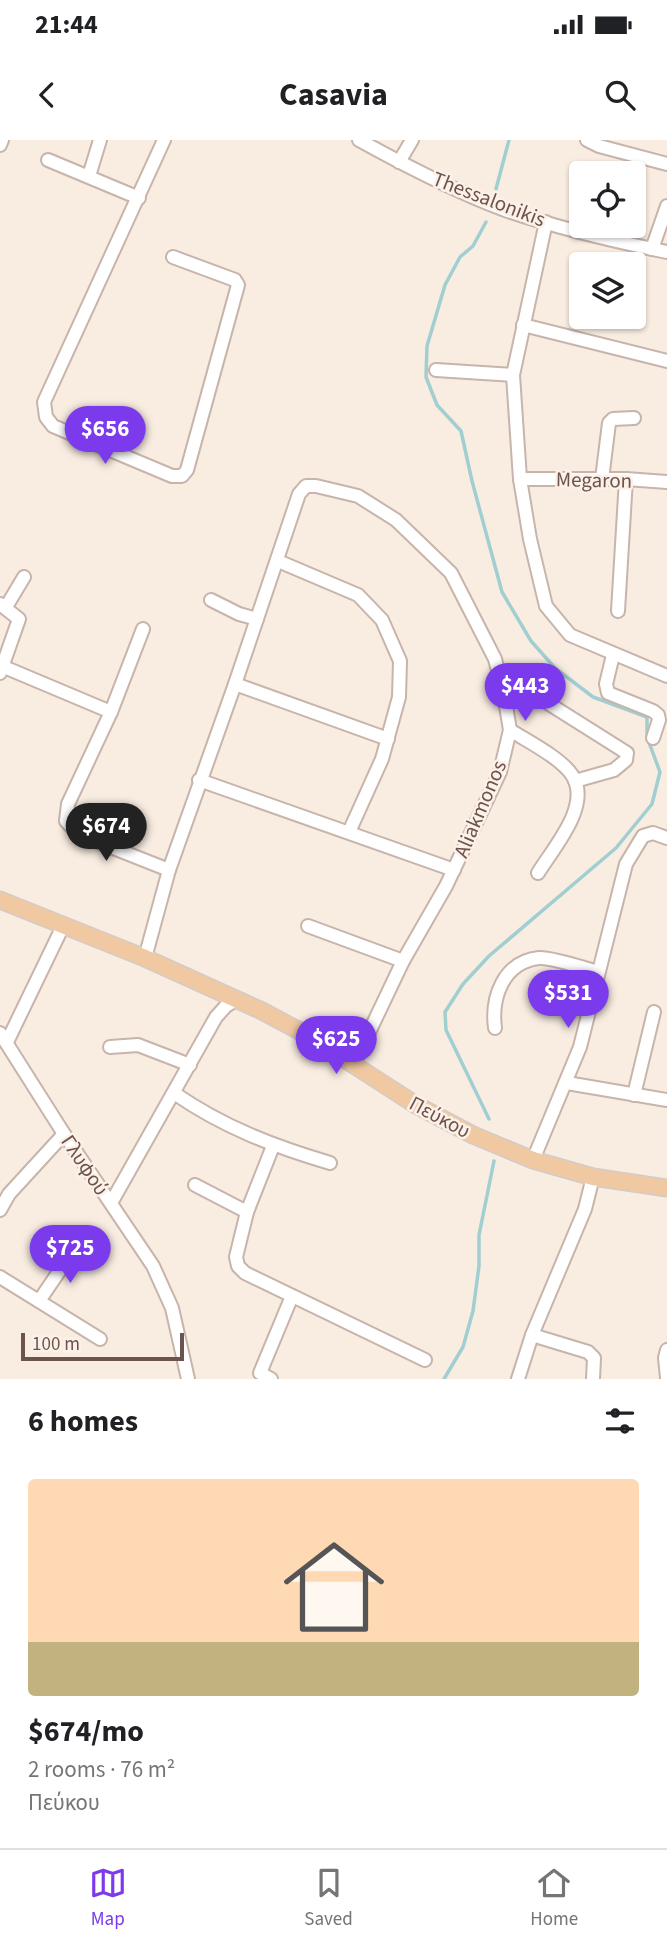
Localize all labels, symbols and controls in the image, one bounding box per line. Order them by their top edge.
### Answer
text: 21:44 [35,6,98,43]
text: Casavia [279,72,388,118]
icon: back [28,76,66,114]
icon: search [601,76,639,114]
map controls [569,161,646,329]
button: locate [569,161,646,238]
street label: Thessalonikis [428,164,550,234]
button: layers [569,252,646,329]
pin: $656 [64,406,146,466]
text: $656 [81,412,129,445]
street label: Megaron [556,464,632,496]
pin: $443 [484,664,566,723]
text: $443 [501,669,549,702]
street label: Aliakmonos [446,755,514,862]
pin: $674 [65,804,147,863]
text: $674 [82,809,130,842]
pin: $531 [527,970,609,1030]
text: $531 [544,976,592,1009]
pin: $625 [295,1016,377,1076]
text: $625 [312,1022,360,1055]
street label: Πεύκου [404,1088,476,1146]
street label: Γλυφού [54,1129,116,1201]
pin: $725 [29,1226,111,1285]
text: $725 [46,1231,94,1264]
scale bar [21,1330,184,1362]
text: 100 m [32,1331,80,1358]
text: 6 homes [28,1400,138,1443]
icon: filters [601,1402,639,1440]
icon: home [271,1524,397,1650]
text: $674/mo [28,1710,144,1753]
text: 2 rooms · 76 m² [28,1753,175,1786]
text: Πεύκου [28,1786,100,1819]
tab: Map [89,1864,127,1933]
tab: Saved [304,1864,353,1933]
tab: Home [530,1864,578,1933]

